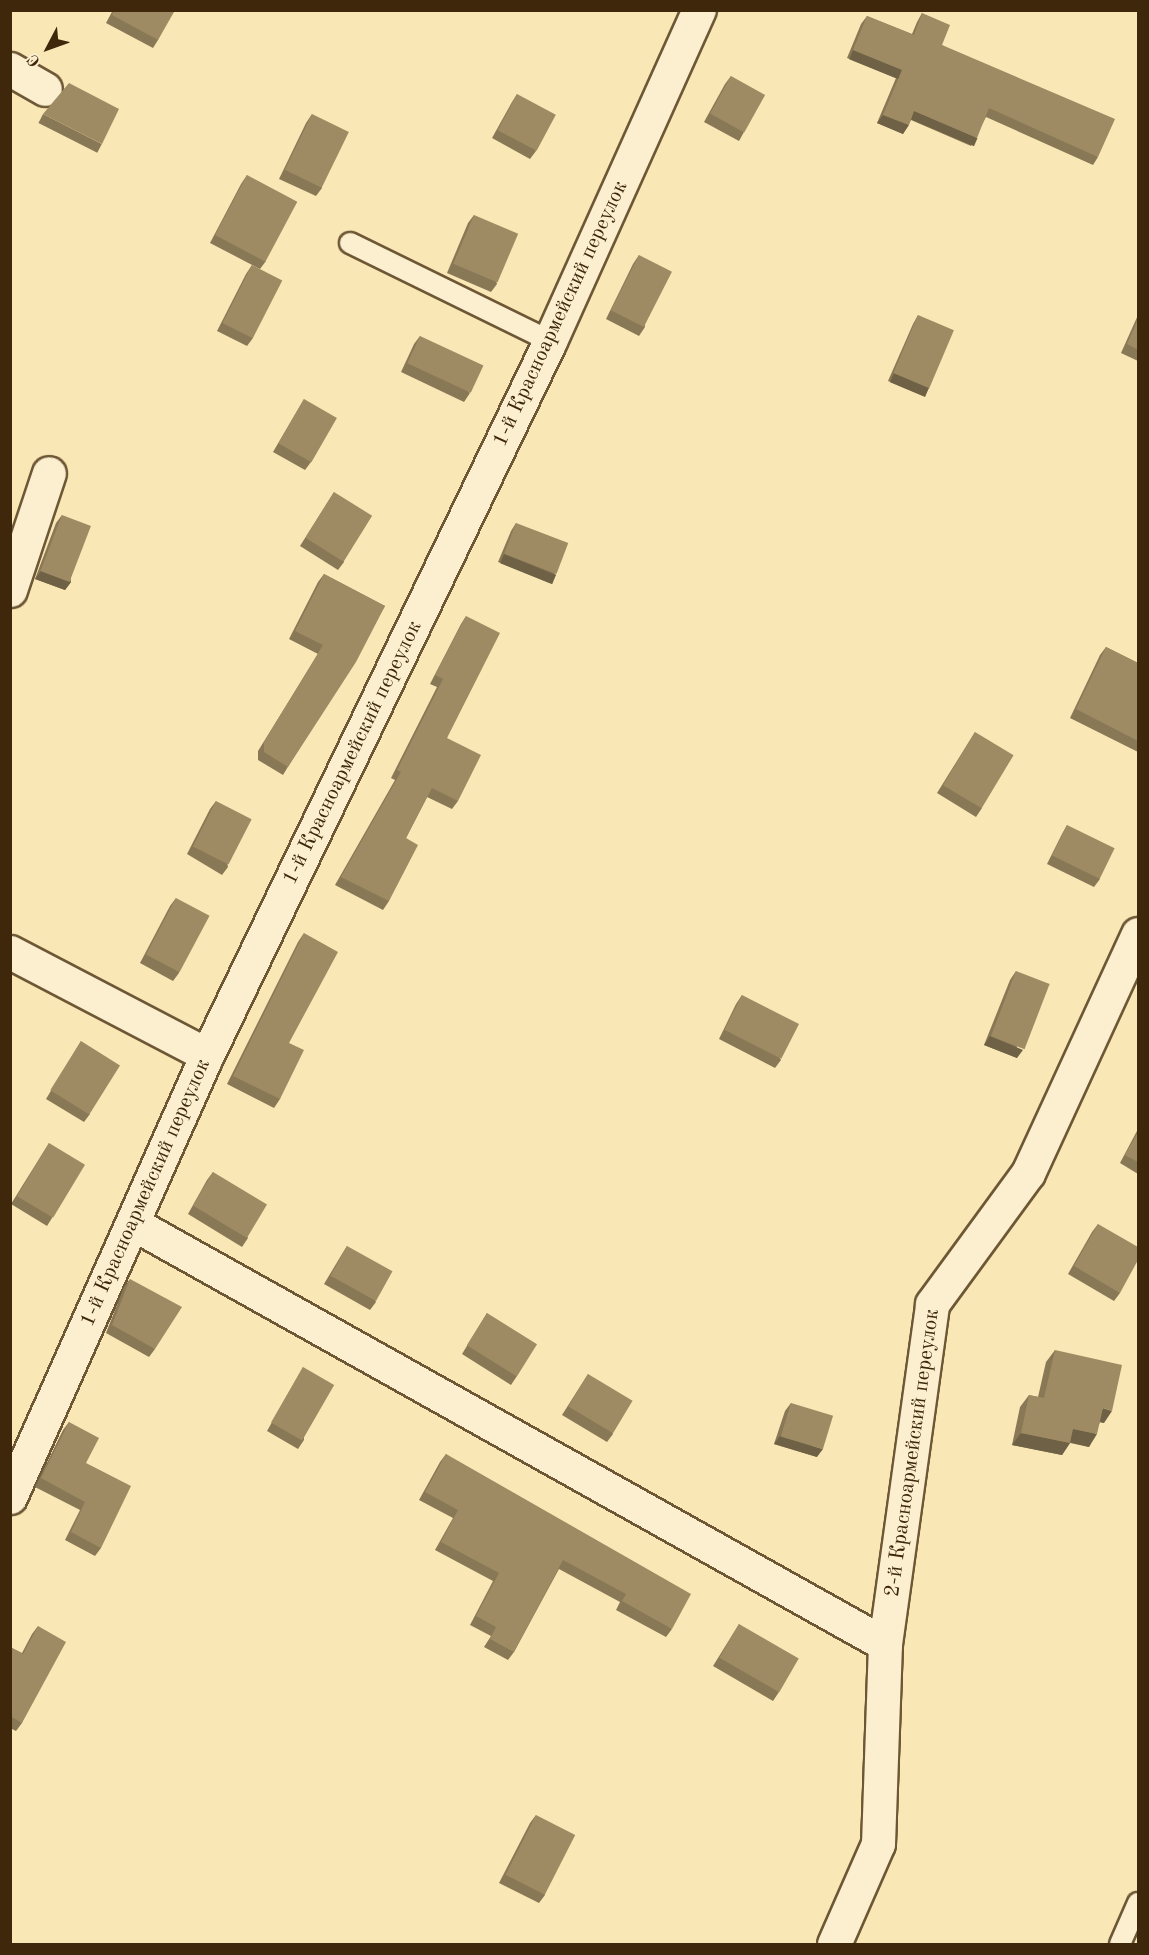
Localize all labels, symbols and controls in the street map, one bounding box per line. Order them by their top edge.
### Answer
north arrow [18,18,78,78]
text: С [25,51,44,69]
street label: 1-й Красноармейский переулок [488,177,634,451]
street label: 1-й Красноармейский переулок [278,617,428,889]
street label: 1-й Красноармейский переулок [75,1055,217,1331]
street label: 2-й Красноармейский переулок [880,1307,946,1599]

